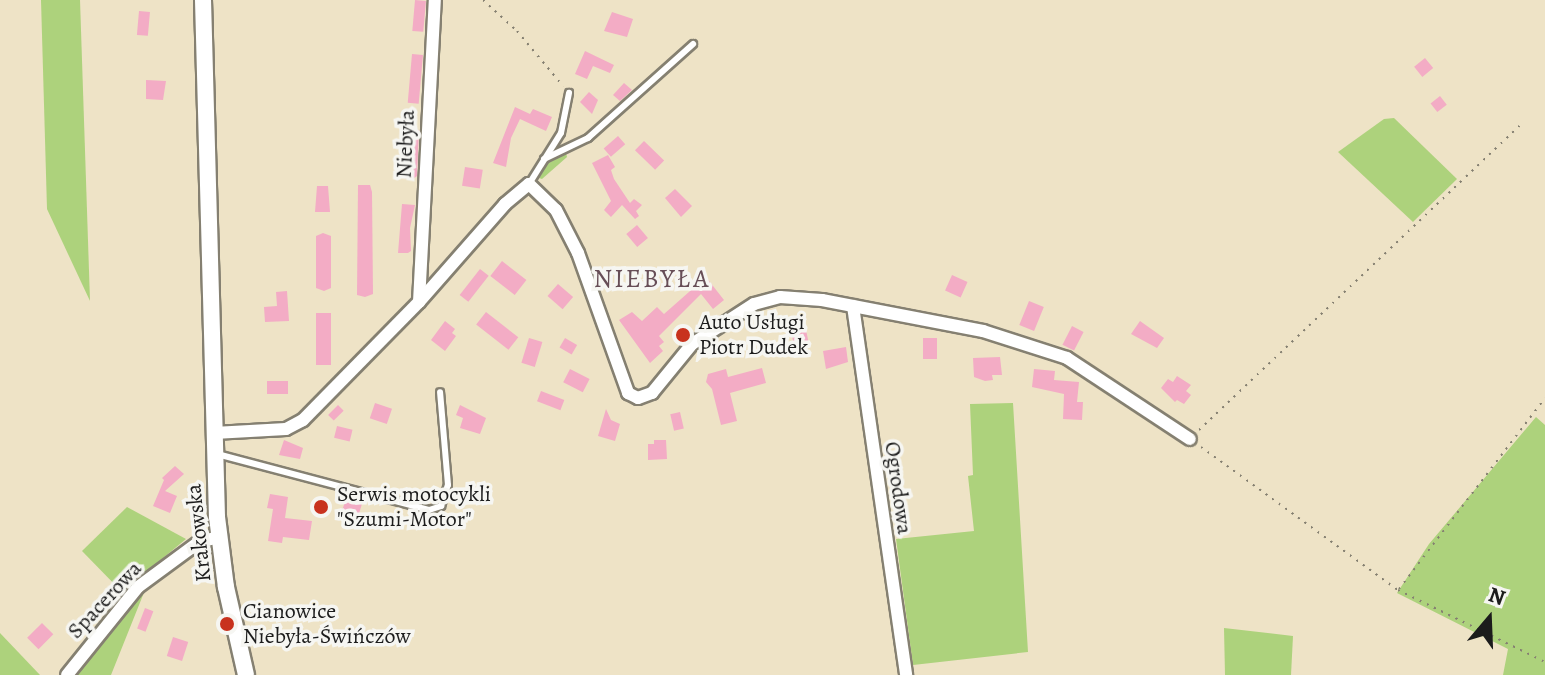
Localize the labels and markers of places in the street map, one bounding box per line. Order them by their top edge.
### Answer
place label: Auto Usługi Piotr Dudek [699,309,808,360]
marker: Auto Usługi Piotr Dudek [674,326,692,344]
place label: Serwis motocykli "Szumi-Motor" [337,481,491,532]
marker: Serwis motocykli "Szumi-Motor" [312,498,330,516]
place label: Cianowice Niebyła-Świńczów [243,598,411,650]
marker: Cianowice Niebyła-Świńczów [218,615,236,633]

